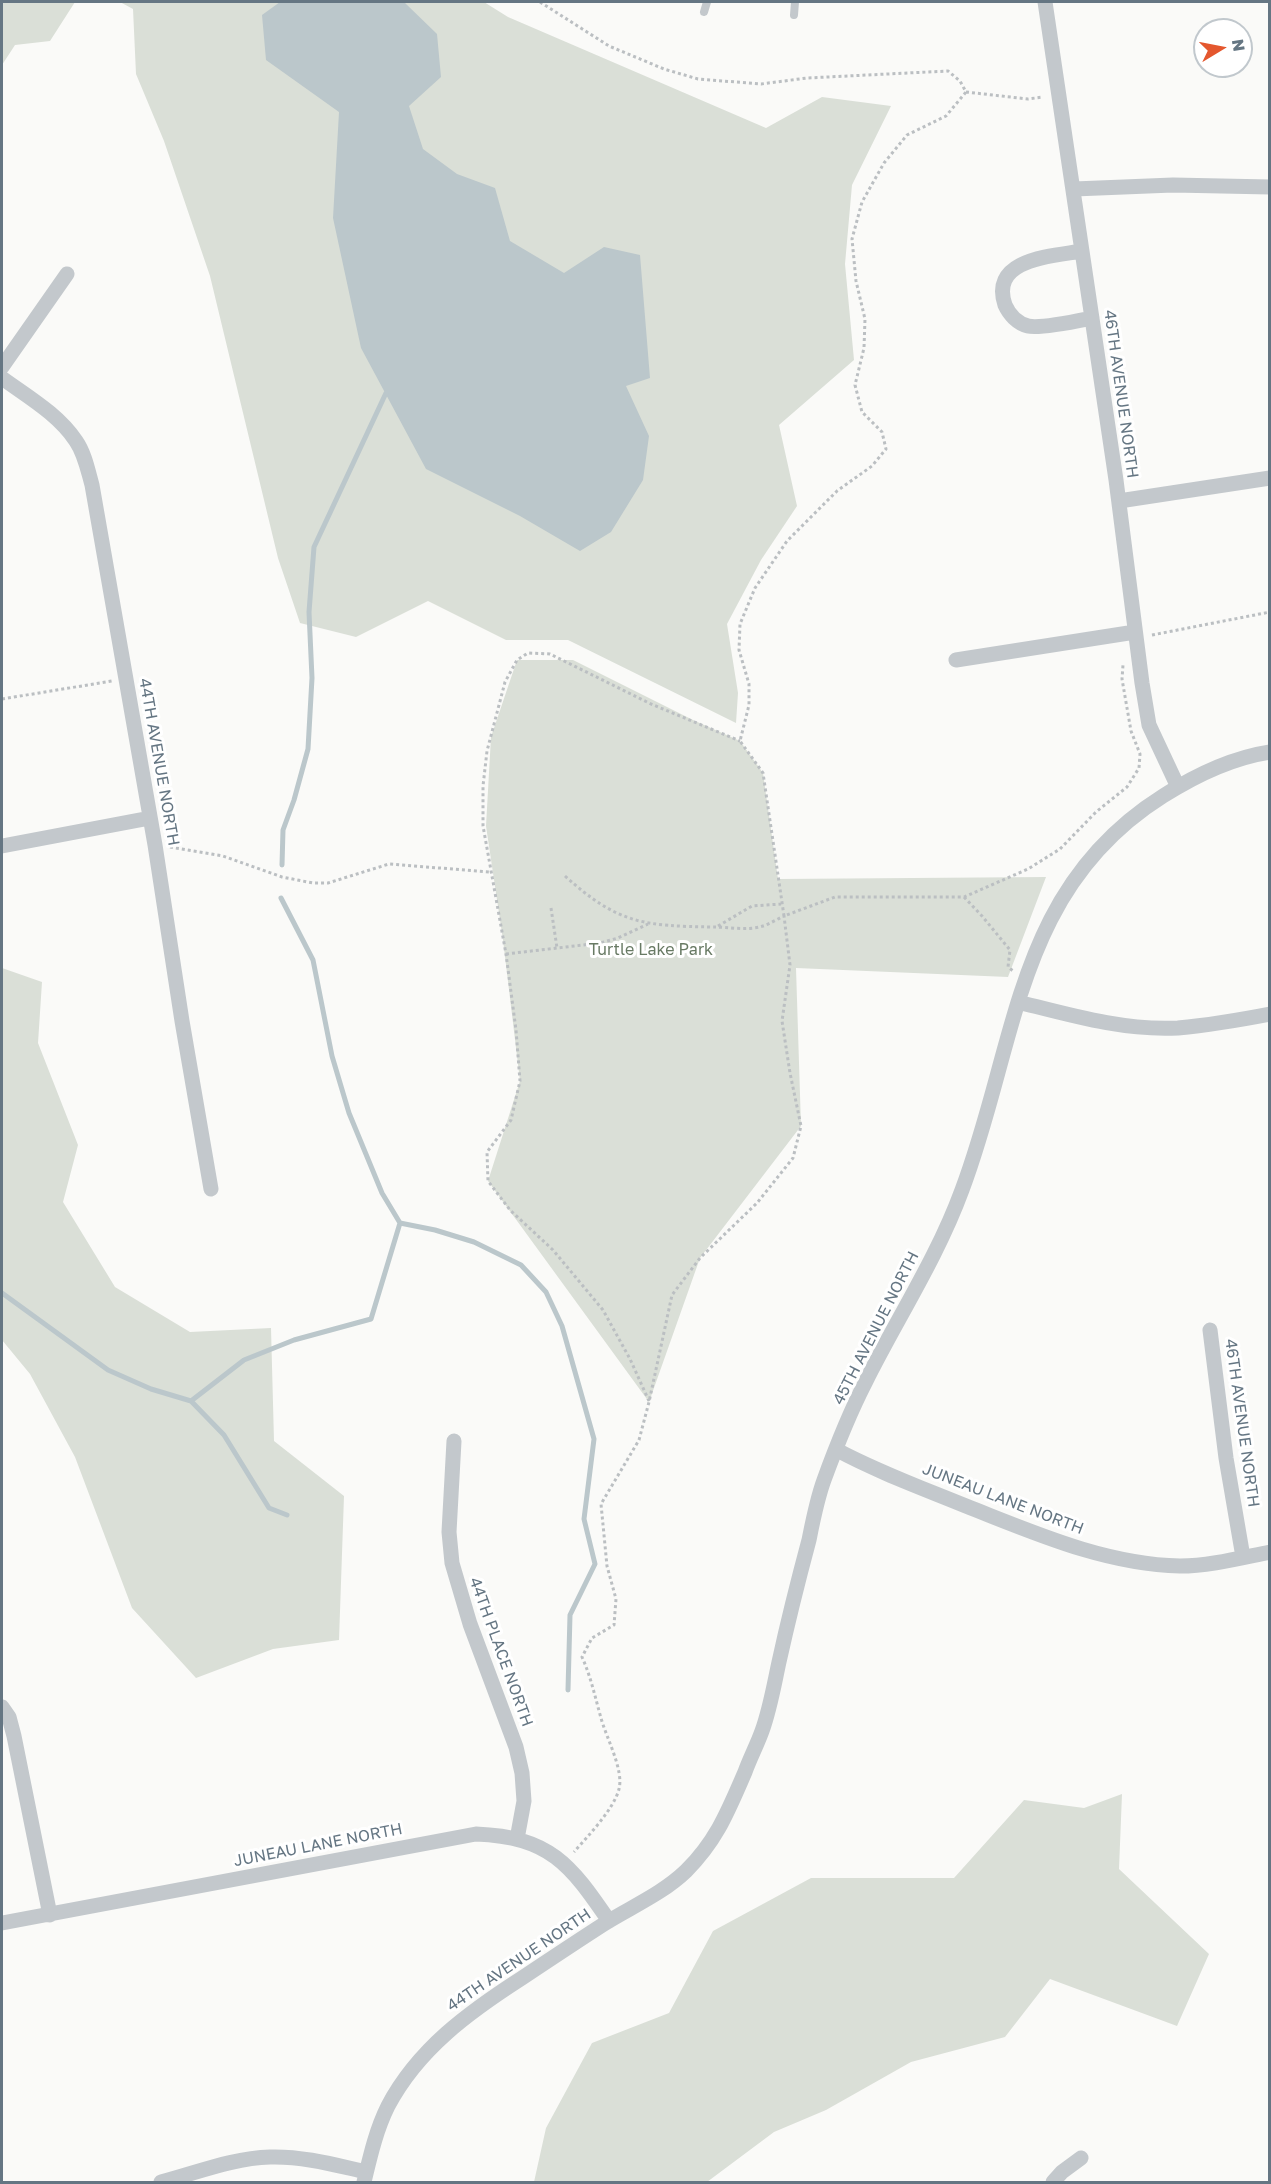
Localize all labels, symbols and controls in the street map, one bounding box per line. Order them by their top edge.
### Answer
north arrow [1193,18,1253,78]
text: N [1228,37,1250,53]
street label: 46TH AVENUE NORTH [1100,309,1142,479]
street label: 44TH AVENUE NORTH [135,677,183,847]
park label: Turtle Lake Park [589,940,713,960]
street label: 45TH AVENUE NORTH [829,1248,923,1408]
street label: 46TH AVENUE NORTH [1221,1338,1263,1508]
street label: JUNEAU LANE NORTH [920,1459,1086,1539]
street label: 44TH PLACE NORTH [465,1575,537,1729]
street label: JUNEAU LANE NORTH [232,1819,404,1871]
street label: 44TH AVENUE NORTH [443,1905,595,2015]

